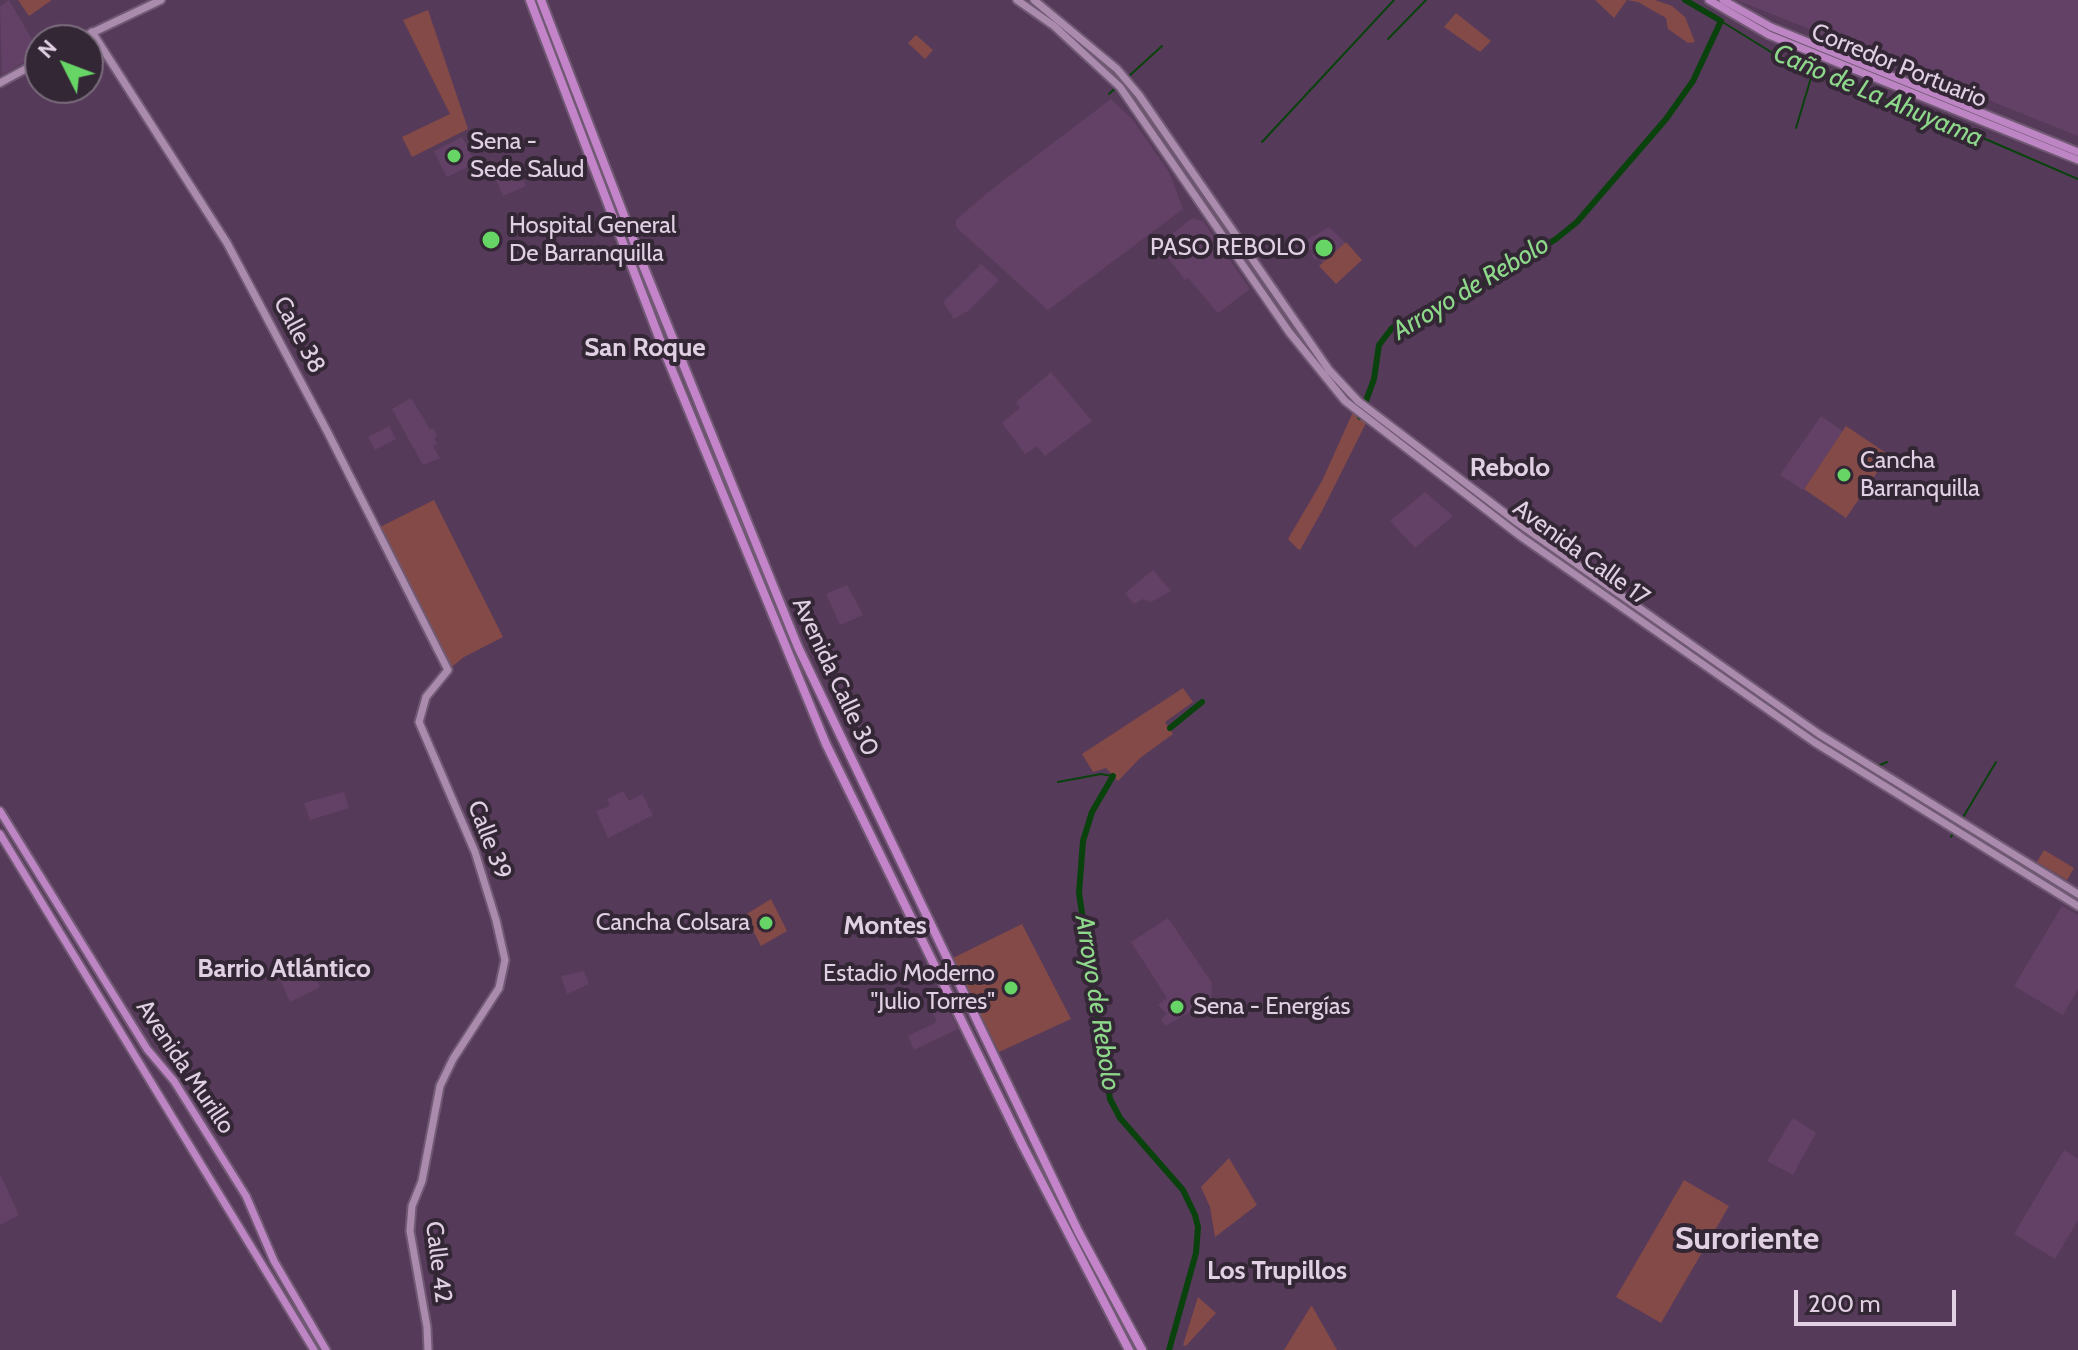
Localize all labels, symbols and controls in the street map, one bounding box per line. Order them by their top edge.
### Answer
street label: Corredor Portuario [1807,18,1991,114]
north arrow [24,24,104,104]
text: N [32,34,63,64]
water label: Caño de La Ahuyama [1769,38,1987,154]
place label: Sena - Sede Salud [470,128,584,184]
marker: Sena - Sede Salud [445,147,463,165]
place label: Hospital General De Barranquilla [509,212,676,268]
marker: Hospital General De Barranquilla [480,229,502,251]
water label: Arroyo de Rebolo [1387,229,1555,347]
place label: PASO REBOLO [1150,234,1306,262]
marker: PASO REBOLO [1313,237,1335,259]
street label: Calle 38 [267,292,331,378]
district label: San Roque [584,332,706,364]
place label: Cancha Barranquilla [1860,447,1980,503]
district label: Rebolo [1470,452,1550,484]
marker: Cancha Barranquilla [1835,466,1853,484]
street label: Avenida Calle 17 [1507,494,1655,612]
street label: Avenida Calle 30 [786,593,884,761]
street label: Calle 39 [461,797,517,883]
place label: Cancha Colsara [596,909,750,937]
district label: Montes [843,910,927,942]
water label: Arroyo de Rebolo [1068,913,1126,1093]
marker: Cancha Colsara [757,914,775,932]
district label: Barrio Atlántico [197,953,371,985]
place label: Estadio Moderno "Julio Torres" [823,960,995,1016]
marker: Estadio Moderno "Julio Torres" [1002,979,1020,997]
place label: Sena - Energías [1193,993,1350,1021]
street label: Avenida Murillo [130,995,240,1139]
marker: Sena - Energías [1168,998,1186,1016]
street label: Calle 42 [419,1220,457,1304]
district label: Suroriente [1675,1221,1819,1259]
district label: Los Trupillos [1207,1255,1347,1287]
scale bar [1798,1274,1960,1324]
text: 200 m [1808,1289,1881,1318]

